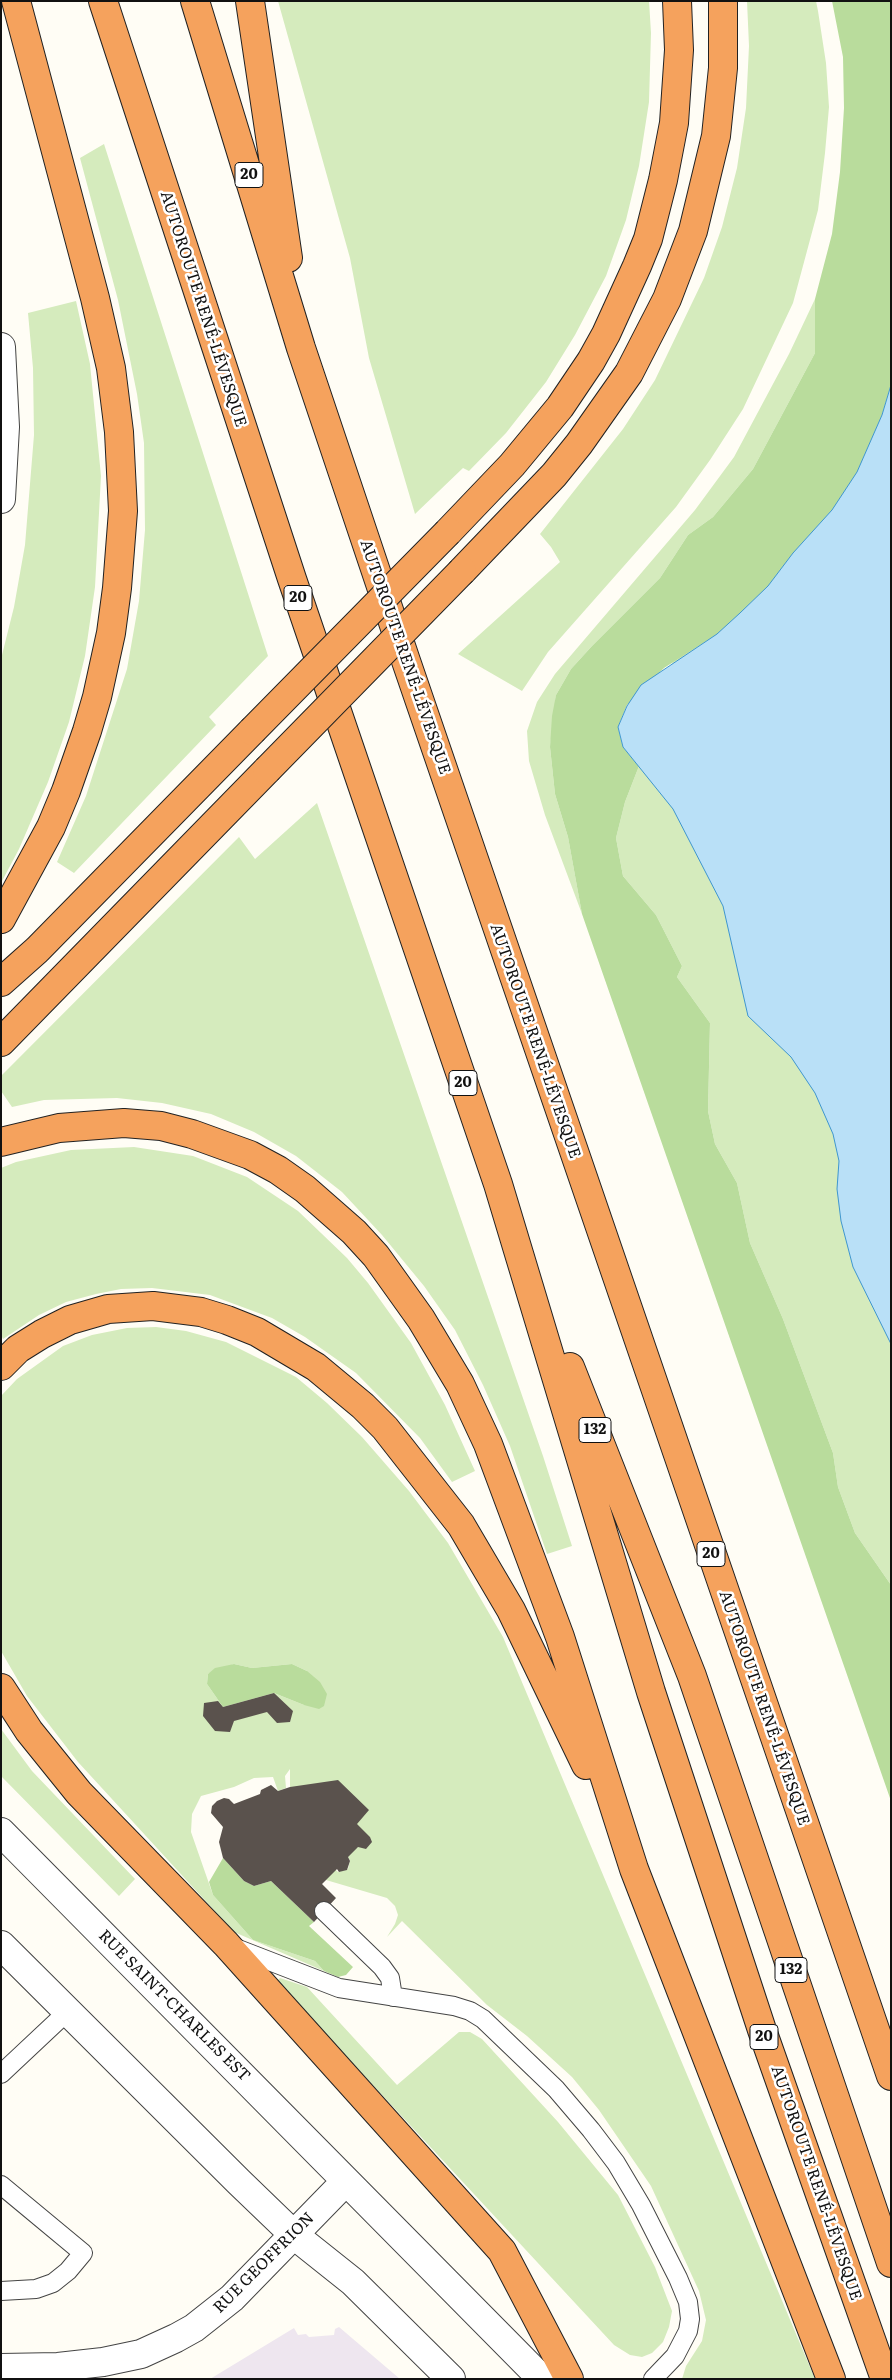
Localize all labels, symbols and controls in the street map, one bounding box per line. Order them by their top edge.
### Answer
road number: 20 [235,162,263,188]
street label: AUTOROUTE RENÉ-LÉVESQUE [156,189,250,429]
street label: AUTOROUTE RENÉ-LÉVESQUE [356,537,454,777]
road number: 20 [284,586,312,610]
street label: AUTOROUTE RENÉ-LÉVESQUE [486,921,584,1161]
road number: 20 [449,1070,477,1096]
road number: 132 [579,1418,611,1442]
road number: 20 [697,1542,725,1566]
street label: AUTOROUTE RENÉ-LÉVESQUE [715,1588,813,1828]
street label: RUE SAINT-CHARLES EST [94,1926,254,2086]
road number: 132 [775,1958,807,1982]
road number: 20 [750,2024,778,2050]
street label: AUTOROUTE RENÉ-LÉVESQUE [767,2063,865,2303]
street label: RUE GEOFFRION [210,2209,318,2317]

